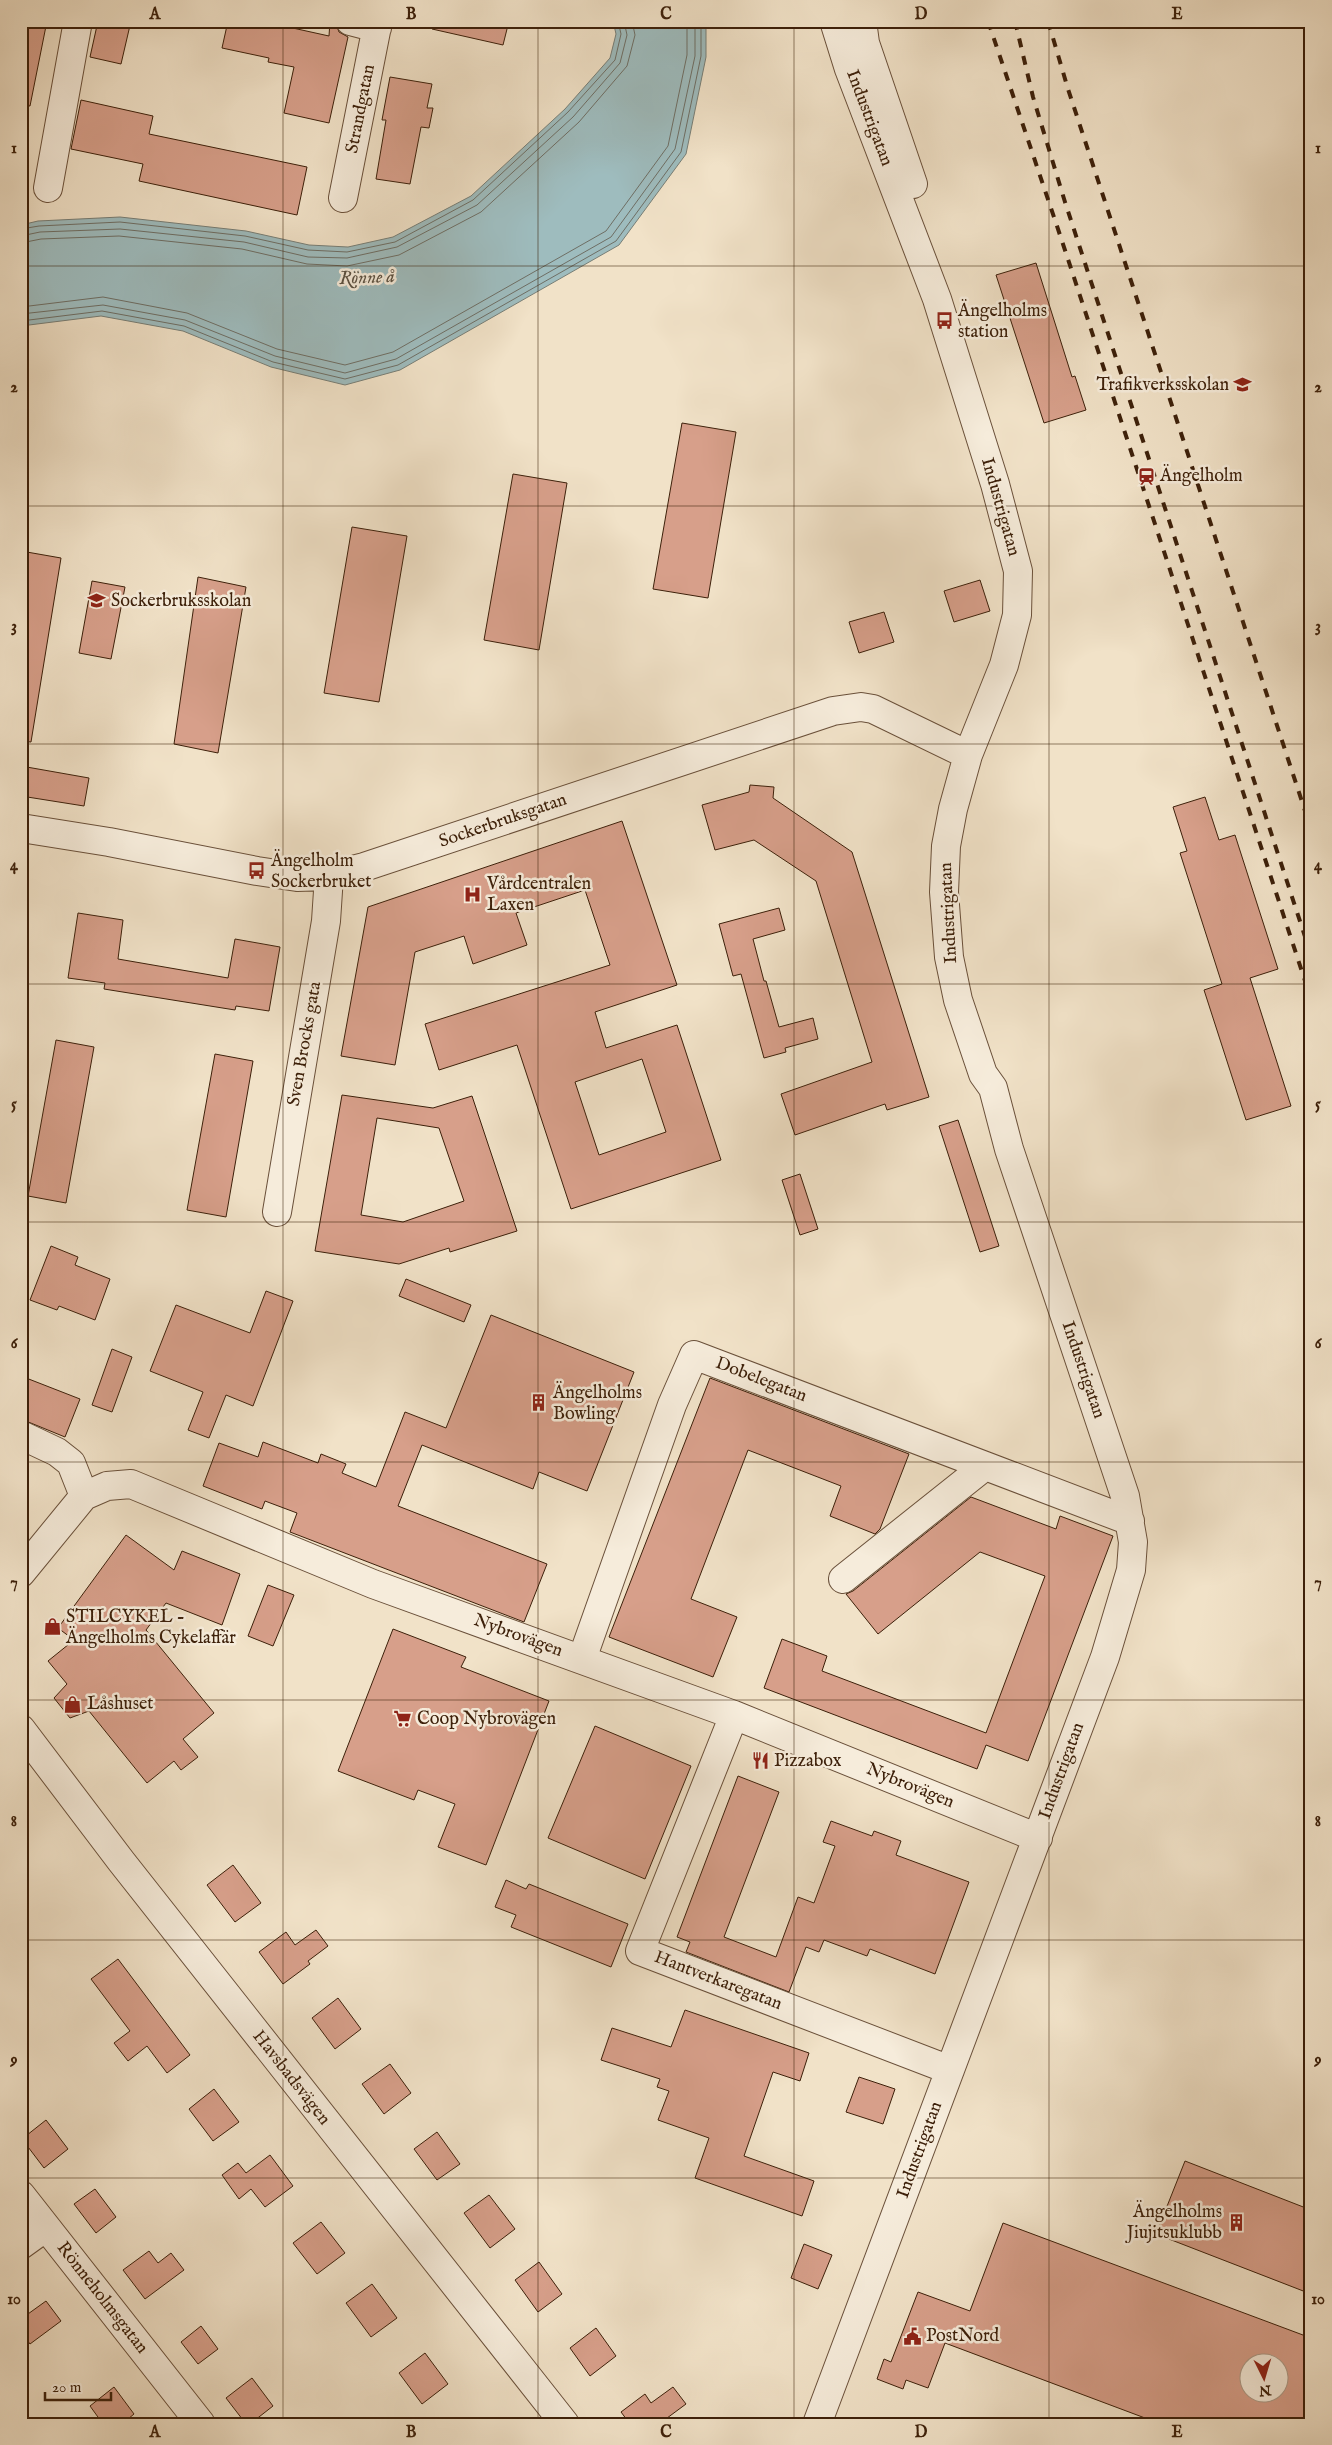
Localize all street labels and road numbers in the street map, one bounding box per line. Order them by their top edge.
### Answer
street label: Strandgatan [341,62,381,155]
street label: Industrigatan [840,67,898,170]
street label: Industrigatan [975,455,1025,559]
street label: Sockerbruksgatan [436,788,570,854]
street label: Industrigatan [935,861,963,964]
street label: Sven Brocks gata [283,980,327,1108]
street label: Industrigatan [1056,1318,1110,1422]
street label: Dobelegatan [712,1352,810,1408]
street label: Nybrovägen [470,1609,566,1663]
street label: Industrigatan [1034,1719,1090,1823]
street label: Nybrovägen [863,1758,958,1814]
street label: Hantverkaregatan [651,1946,786,2016]
street label: Havsbadsvägen [247,2026,335,2130]
street label: Industrigatan [892,2098,948,2202]
street label: Rönneholmsgatan [51,2237,153,2359]

